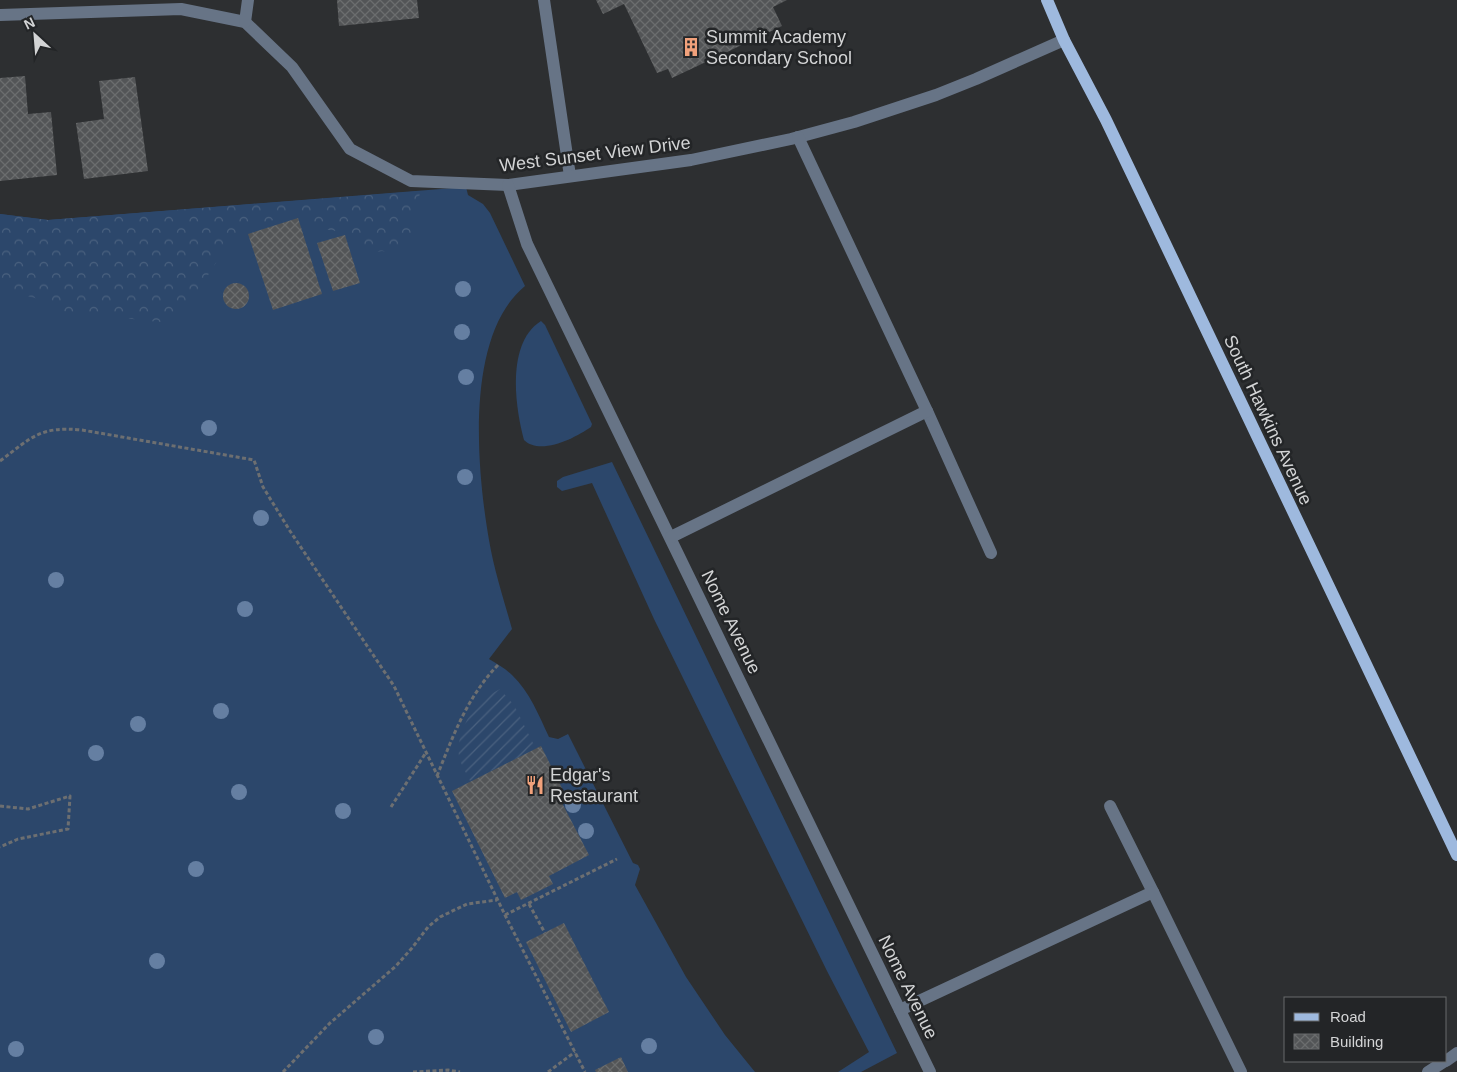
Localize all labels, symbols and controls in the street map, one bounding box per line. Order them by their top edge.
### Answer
north arrow [10,10,60,60]
text: N [21,14,37,33]
place label: Summit Academy Secondary School [706,27,852,68]
building icon: Summit Academy Secondary School [680,36,702,58]
street label: West Sunset View Drive [498,132,692,176]
street label: South Hawkins Avenue [1220,332,1316,508]
street label: Nome Avenue [697,567,765,677]
place label: Edgar's Restaurant [550,765,638,806]
restaurant icon: Edgar's Restaurant [524,774,546,796]
street label: Nome Avenue [874,932,942,1042]
legend [1284,997,1447,1062]
text: Road [1330,1008,1366,1025]
text: Building [1330,1033,1383,1050]

